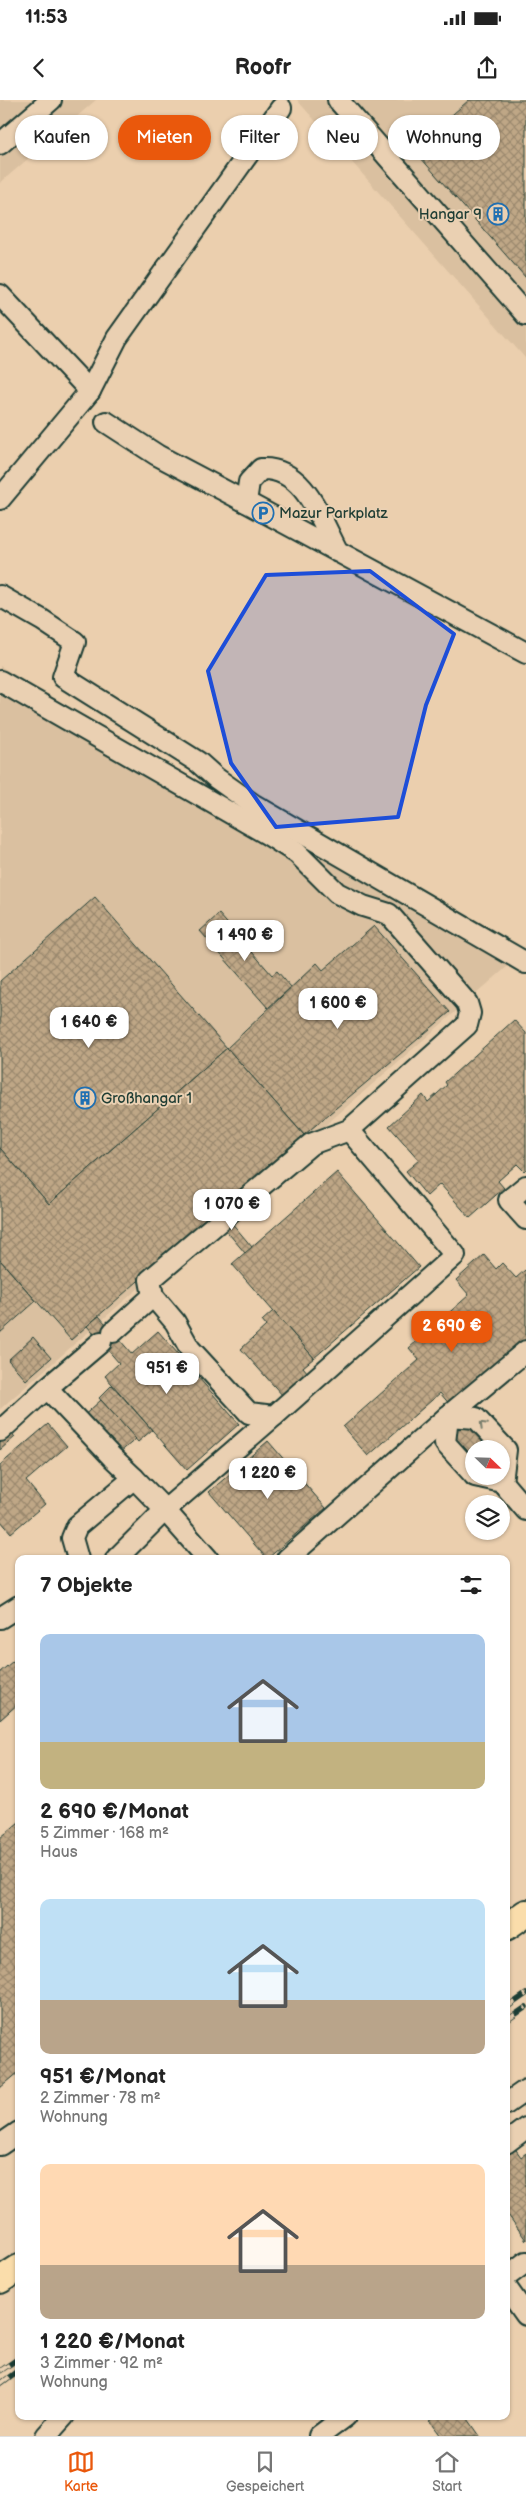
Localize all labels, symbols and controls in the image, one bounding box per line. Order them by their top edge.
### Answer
text: 11:53 [25,6,68,29]
icon: back [25,54,53,82]
text: Roofr [235,54,291,81]
icon: share [473,54,501,82]
chip: Kaufen [15,115,108,160]
chip: Mieten [118,115,211,160]
chip: Filter [221,115,298,160]
chip: Neu [308,115,378,160]
chip: Wohnung [388,115,500,160]
building icon: Hangar 9 [486,202,510,226]
place label: Hangar 9 [419,205,482,224]
parking icon: Mazur Parkplatz [251,501,275,525]
place label: Mazur Parkplatz [279,504,389,523]
pin: 1 490 € [199,920,291,962]
text: 1 490 € [217,926,273,945]
pin: 1 600 € [292,988,384,1030]
text: 1 600 € [309,994,367,1013]
pin: 1 640 € [43,1006,135,1049]
text: 1 640 € [61,1013,117,1032]
building icon: Großhangar 1 [73,1086,97,1110]
place label: Großhangar 1 [101,1089,192,1108]
pin: 1 070 € [186,1188,278,1231]
text: 1 070 € [204,1195,260,1214]
pin: 2 690 € [406,1310,498,1353]
text: 2 690 € [422,1317,482,1336]
pin: 951 € [132,1352,202,1395]
text: 951 € [146,1359,188,1378]
one-way arrow [480,1422,489,1431]
north arrow [465,1440,510,1485]
map controls [465,1440,510,1540]
pin: 1 220 € [222,1458,314,1500]
text: 1 220 € [240,1464,296,1483]
button: layers [465,1495,510,1540]
icon: filters [457,1571,485,1599]
text: 7 Objekte [40,1573,133,1598]
icon: home [218,1666,308,1756]
text: 2 690 €/Monat [40,1799,189,1824]
text: 5 Zimmer · 168 m² [40,1824,169,1843]
text: Haus [40,1843,78,1862]
icon: home [218,1931,308,2021]
text: 951 €/Monat [40,2064,166,2089]
text: 2 Zimmer · 78 m² [40,2089,161,2108]
text: Wohnung [40,2108,108,2127]
icon: home [218,2196,308,2286]
text: 1 220 €/Monat [40,2329,185,2354]
text: 3 Zimmer · 92 m² [40,2354,163,2373]
text: Wohnung [40,2373,108,2392]
tab: Karte [64,2448,98,2495]
tab: Gespeichert [226,2448,304,2495]
tab: Start [432,2448,462,2495]

